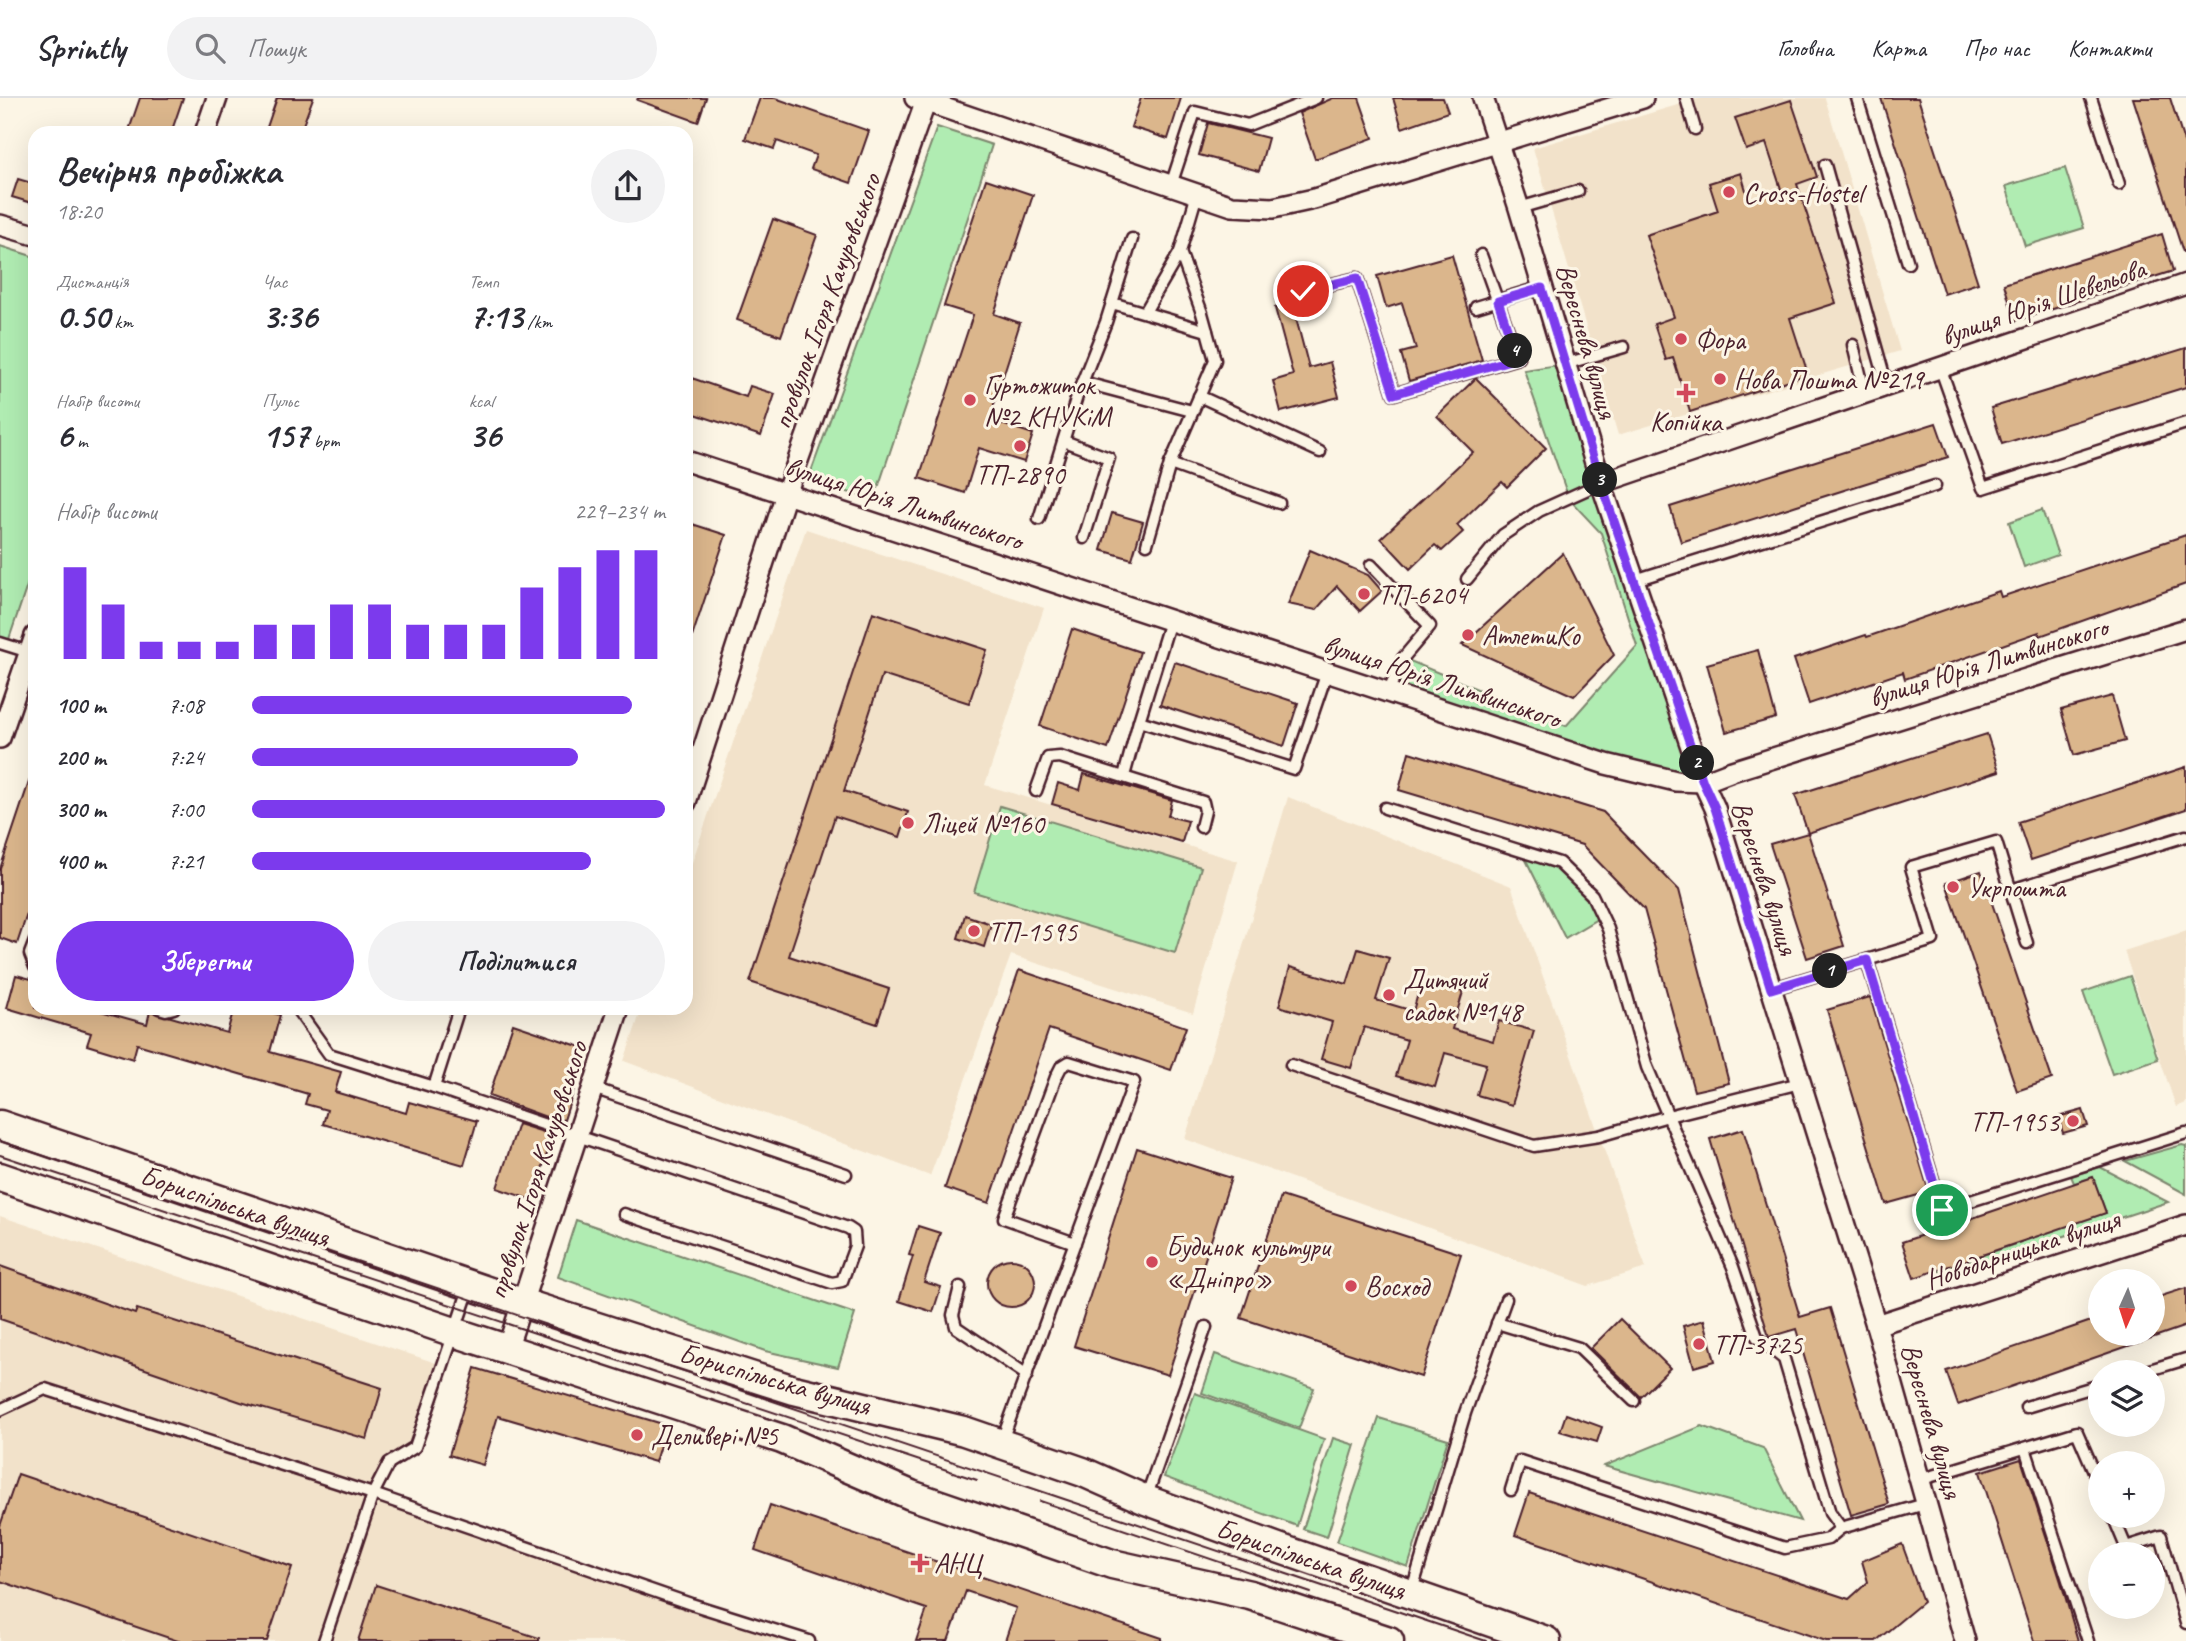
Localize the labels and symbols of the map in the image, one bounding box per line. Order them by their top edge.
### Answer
street label: провулок Ігоря Качуровського [764,167,889,433]
place label: Cross-Hostel [1743,175,1868,210]
marker: Cross-Hostel [1721,184,1737,200]
street label: вулиця Юрія Шевельова [1936,250,2151,353]
street label: Вереснева вулиця [1548,260,1626,423]
pin [1273,261,1333,321]
place label: Фора [1695,322,1747,357]
marker: Фора [1673,331,1689,347]
pin: 4 [1498,334,1532,368]
place label: Нова Пошта №219 [1734,362,1926,397]
place label: Гуртожиток №2 КНУКіМ [984,367,1113,434]
marker: Нова Пошта №219 [1712,371,1728,387]
marker: Копійка [1678,385,1694,401]
marker: Гуртожиток №2 КНУКіМ [962,392,978,408]
place label: Копійка [1650,404,1724,439]
marker: ТП-2890 [1012,438,1028,454]
street label: вулиця Юрія Литвинського [781,448,1030,559]
place label: ТП-2890 [975,457,1067,492]
pin: 3 [1582,462,1618,498]
place label: ТП-6204 [1378,577,1470,612]
marker: ТП-6204 [1356,586,1372,602]
street label: вулиця Юрія Литвинського [1865,608,2114,715]
place label: АтлетиКо [1482,618,1582,653]
street label: вулиця Юрія Литвинського [1319,626,1568,737]
marker: АтлетиКо [1460,627,1476,643]
pin: 2 [1680,746,1714,780]
street label: Вереснева вулиця [1724,797,1807,960]
place label: Ліцей №160 [922,806,1047,841]
marker: Ліцей №160 [900,815,916,831]
place label: Укрпошта [1967,870,2067,905]
marker: Укрпошта [1945,879,1961,895]
place label: ТП-1595 [988,914,1079,949]
marker: ТП-1595 [966,923,982,939]
pin: 1 [1812,954,1848,988]
place label: Дитячий садок №148 [1403,962,1524,1029]
marker: Дитячий садок №148 [1381,987,1397,1003]
street label: провулок Ігоря Качуровського [479,1035,596,1303]
place label: ТП-1953 [1970,1104,2061,1139]
marker: ТП-1953 [2065,1113,2081,1129]
street label: Бориспільська вулиця [136,1157,335,1255]
pin [1912,1180,1972,1240]
street label: Новодарницька вулиця [1921,1200,2126,1297]
place label: Будинок культури «Дніпро» [1166,1229,1332,1296]
marker: Будинок культури «Дніпро» [1144,1254,1160,1270]
place label: Восход [1365,1269,1431,1304]
north arrow [2088,1269,2165,1346]
marker: Восход [1343,1278,1359,1294]
place label: ТП-3725 [1713,1327,1804,1362]
street label: Бориспільська вулиця [675,1335,876,1423]
marker: ТП-3725 [1691,1336,1707,1352]
street label: Вереснева вулиця [1893,1340,1971,1503]
place label: Деливері №5 [651,1418,779,1453]
marker: Деливері №5 [629,1427,645,1443]
street label: Бориспільська вулиця [1212,1510,1411,1608]
place label: АНЦ [934,1546,985,1581]
marker: АНЦ [912,1555,928,1571]

